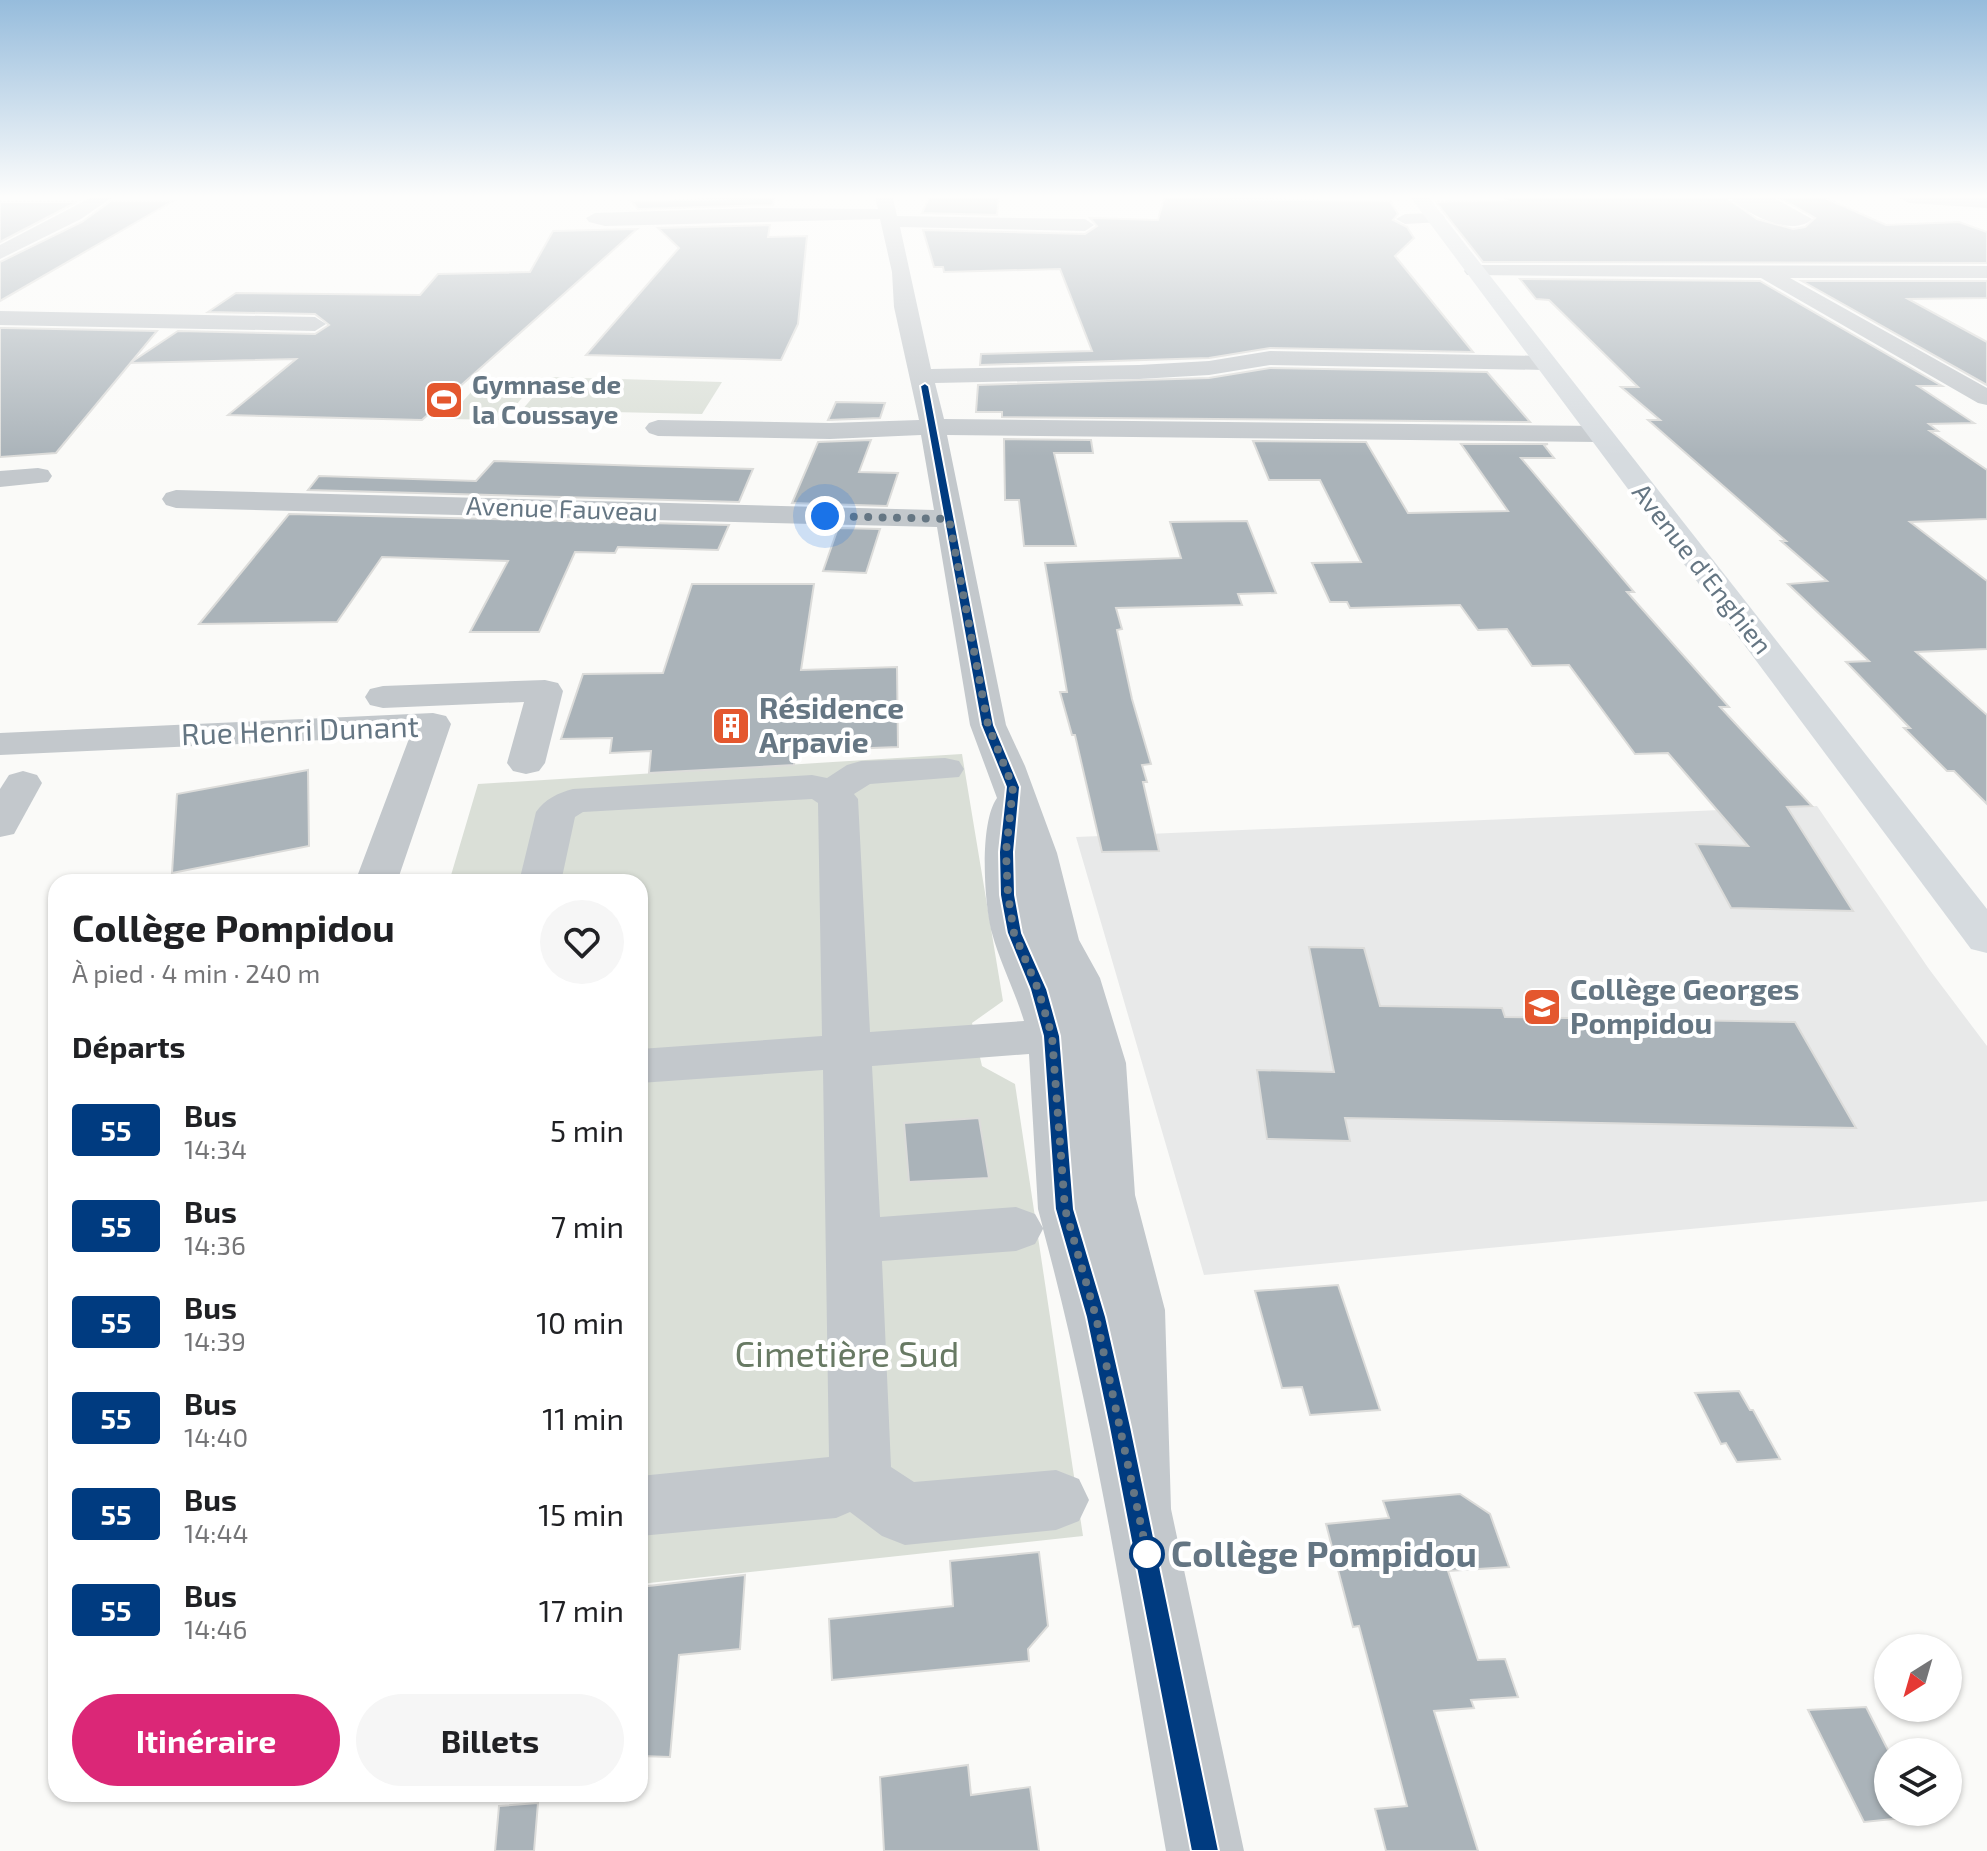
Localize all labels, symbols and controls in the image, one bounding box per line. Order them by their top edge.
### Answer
place label: Gymnase de la Coussaye [472,368,621,430]
sports icon: Gymnase de la Coussaye [423,379,465,421]
street label: Avenue d'Enghien [1627,477,1779,660]
street label: Avenue Fauveau [466,489,659,526]
your location [805,496,845,536]
place label: Résidence Arpavie [759,689,904,759]
building icon: Résidence Arpavie [710,705,752,747]
street label: Rue Henri Dunant [180,707,419,751]
button: heart [540,900,624,984]
text: Collège Pompidou [72,904,395,950]
text: À pied · 4 min · 240 m [72,957,320,988]
place label: Collège Georges Pompidou [1570,970,1800,1040]
school or university icon: Collège Georges Pompidou [1521,986,1563,1028]
text: Départs [72,1028,186,1064]
text: Bus [184,1097,237,1133]
text: 5 min [550,1112,624,1148]
text: 55 [101,1113,131,1147]
text: 14:34 [184,1133,247,1164]
text: Bus [184,1193,237,1229]
text: 7 min [551,1208,624,1244]
text: 55 [101,1209,131,1243]
text: 14:36 [184,1229,246,1260]
text: Bus [184,1289,237,1325]
text: 10 min [536,1304,624,1340]
text: 55 [101,1305,131,1339]
text: 14:39 [184,1325,246,1356]
park label: Cimetière Sud [735,1331,959,1374]
text: Bus [184,1385,237,1421]
text: 11 min [542,1400,624,1436]
text: 55 [101,1401,131,1435]
text: 14:40 [184,1421,248,1452]
text: Bus [184,1481,237,1517]
text: 15 min [538,1496,624,1532]
text: 55 [101,1497,131,1531]
text: 14:44 [184,1517,248,1548]
place label: Collège Pompidou [1171,1531,1477,1574]
marker: Collège Pompidou [1130,1537,1164,1571]
text: Bus [184,1577,237,1613]
text: 17 min [539,1592,624,1628]
text: 55 [101,1593,131,1627]
text: 14:46 [184,1613,247,1644]
north arrow [1874,1634,1962,1722]
map controls [1874,1634,1962,1826]
button: Itinéraire [72,1694,340,1786]
button: Billets [356,1694,624,1786]
button: layers [1874,1738,1962,1826]

